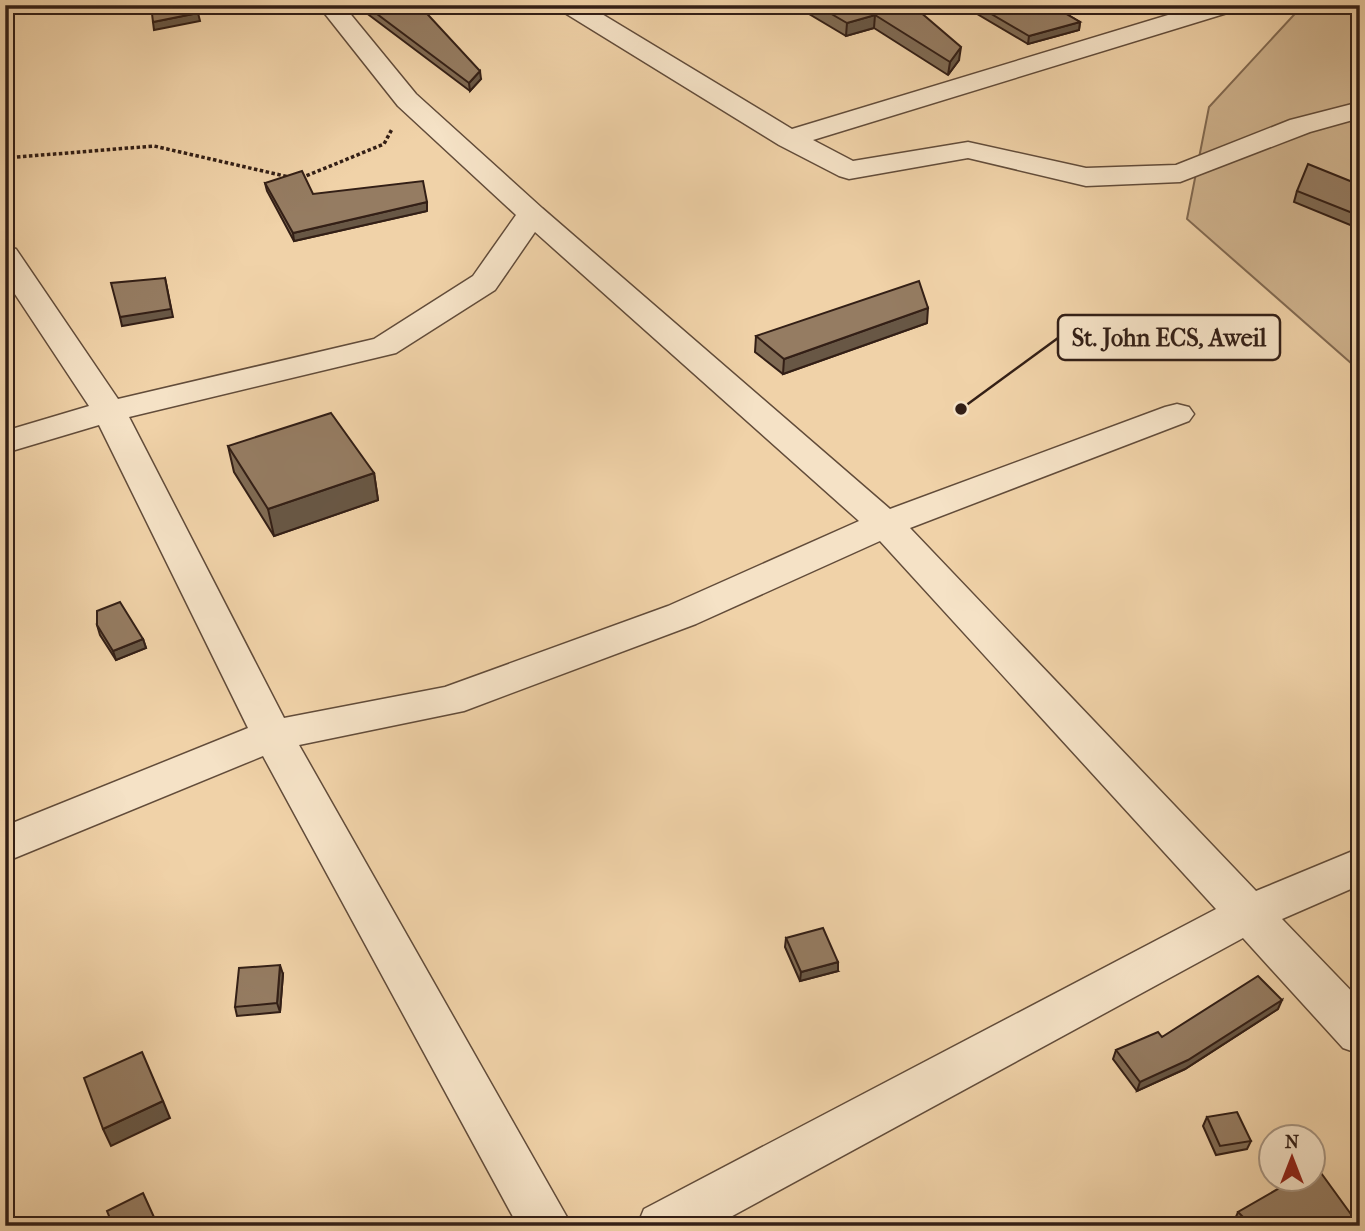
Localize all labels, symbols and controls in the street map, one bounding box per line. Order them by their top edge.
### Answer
callout: St. John ECS, Aweil [1058,315,1280,360]
text: St. John ECS, Aweil [1072,324,1267,352]
north arrow [1256,1122,1326,1192]
text: N [1285,1131,1300,1153]

